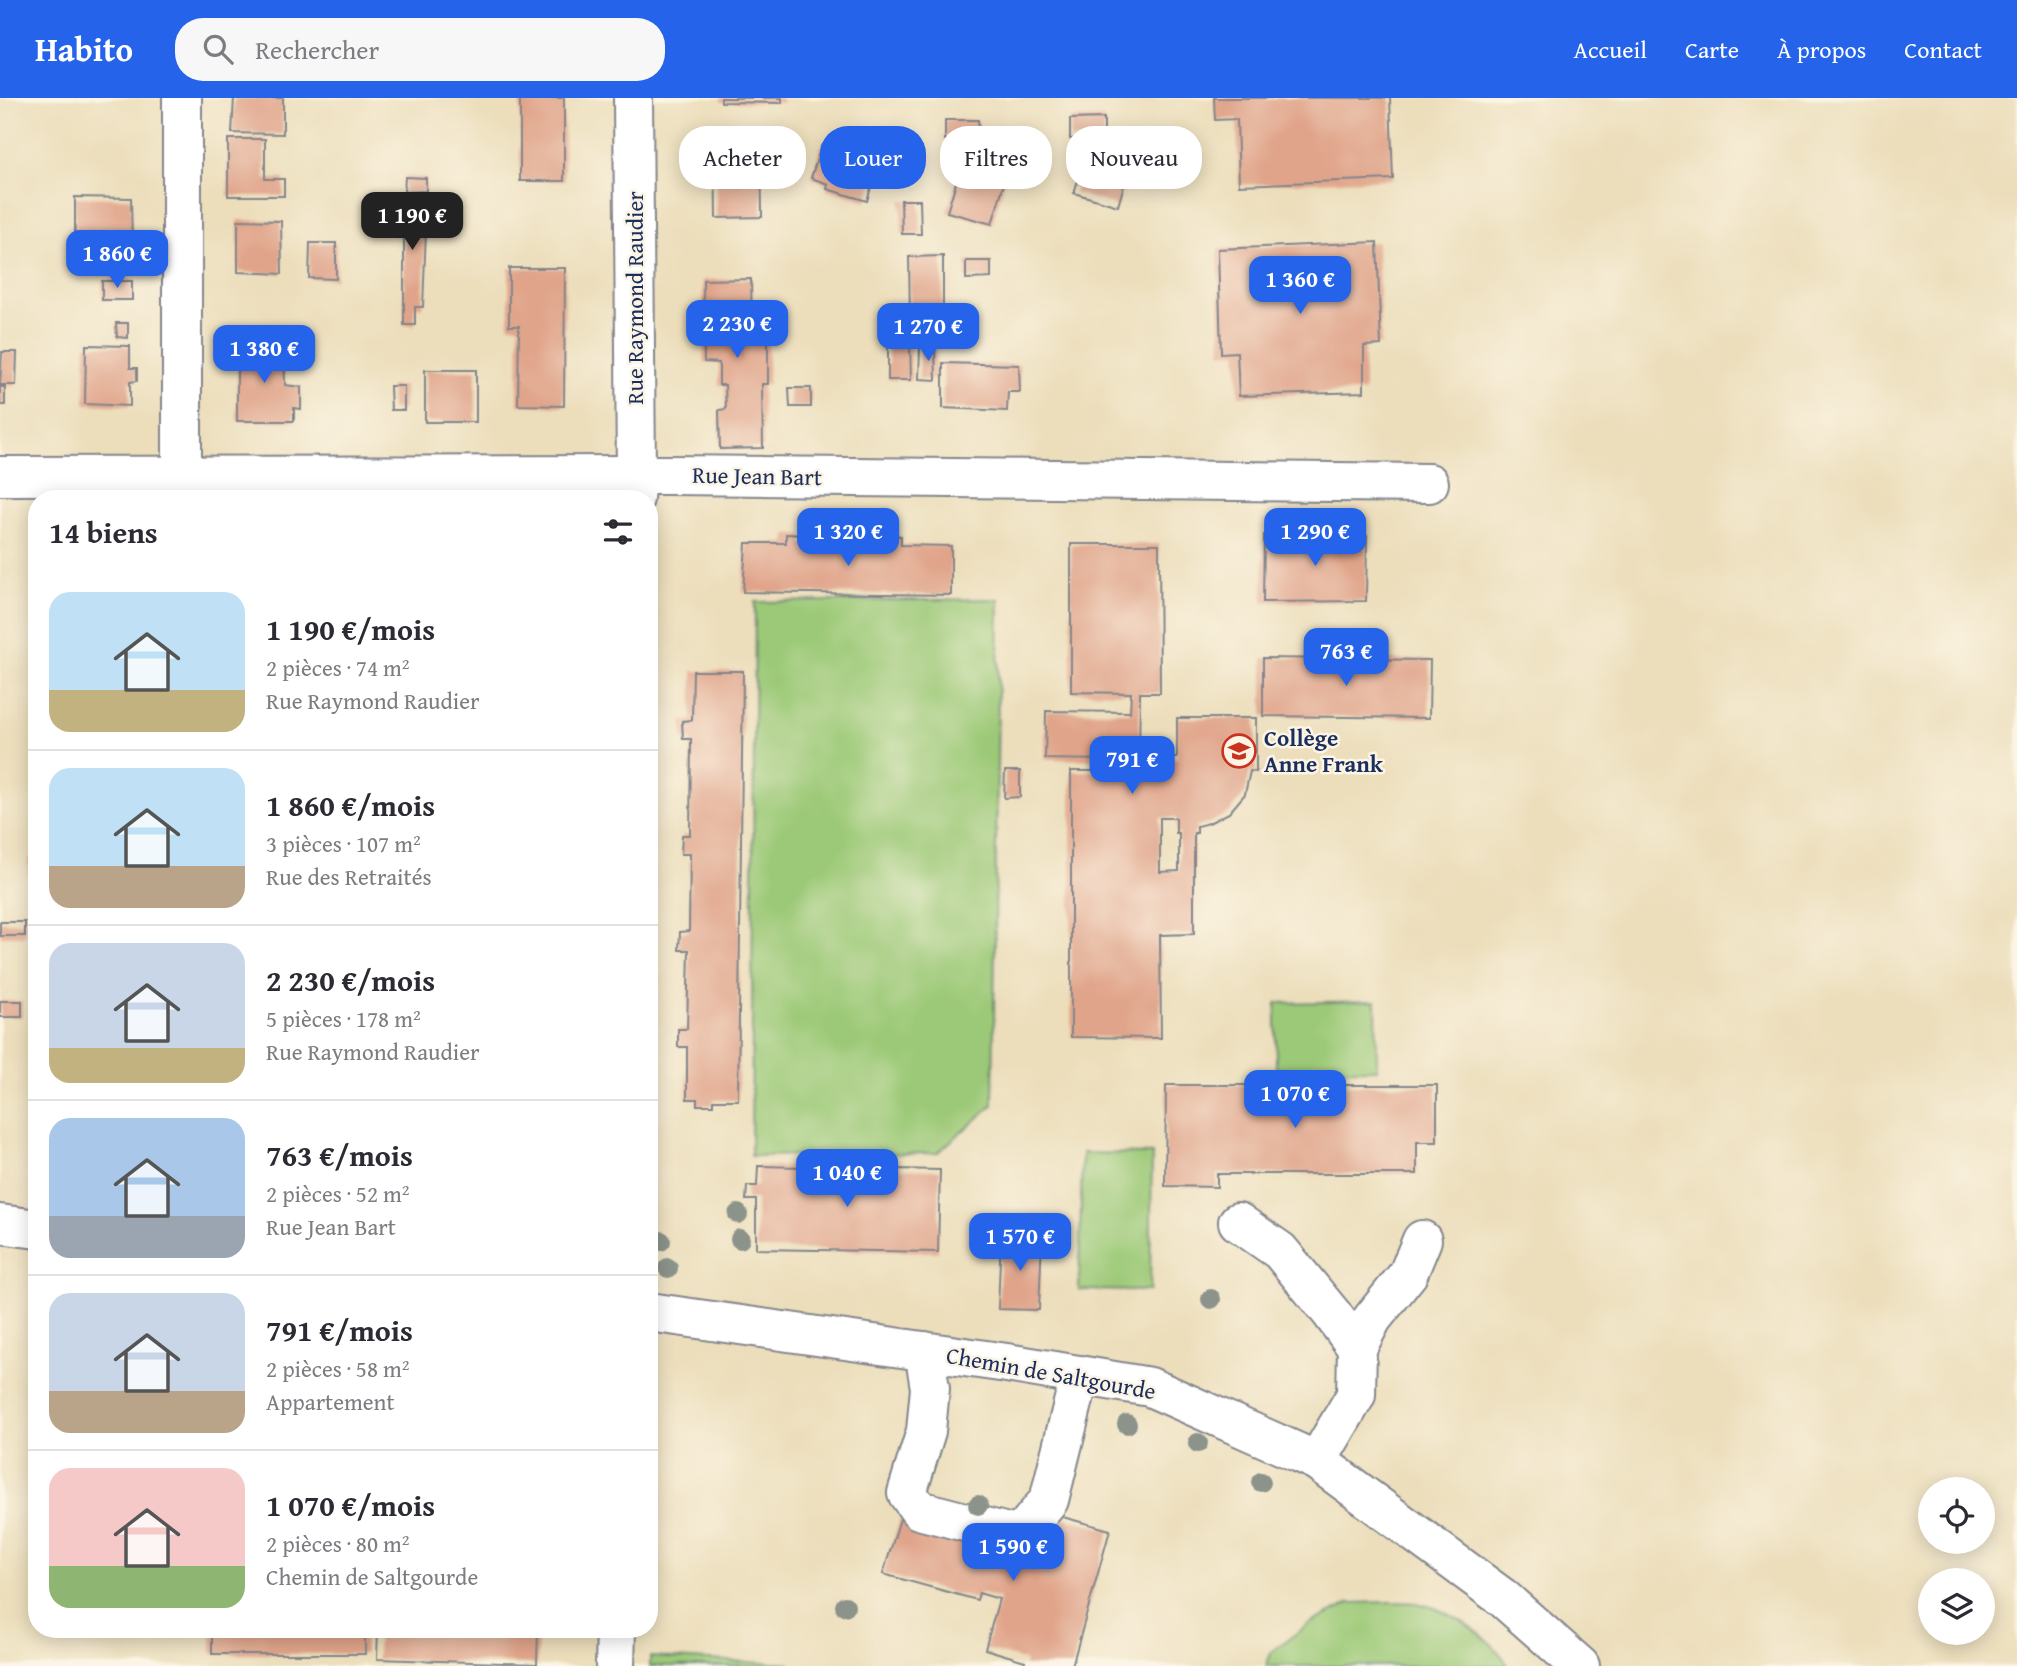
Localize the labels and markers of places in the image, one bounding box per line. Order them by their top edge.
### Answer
pin: 1 190 € [347,192,477,252]
pin: 1 860 € [52,230,182,290]
pin: 1 360 € [1235,256,1365,316]
pin: 2 230 € [672,300,802,360]
pin: 1 270 € [863,303,993,363]
pin: 1 380 € [199,326,329,385]
pin: 1 320 € [783,508,913,568]
pin: 1 290 € [1250,508,1380,568]
pin: 763 € [1297,628,1395,688]
place label: Collège Anne Frank [1264,721,1384,780]
school or university icon: Collège Anne Frank [1220,732,1258,770]
pin: 791 € [1083,736,1181,796]
pin: 1 070 € [1230,1070,1360,1130]
pin: 1 040 € [782,1150,912,1209]
pin: 1 570 € [955,1214,1085,1273]
pin: 1 590 € [948,1524,1078,1583]

